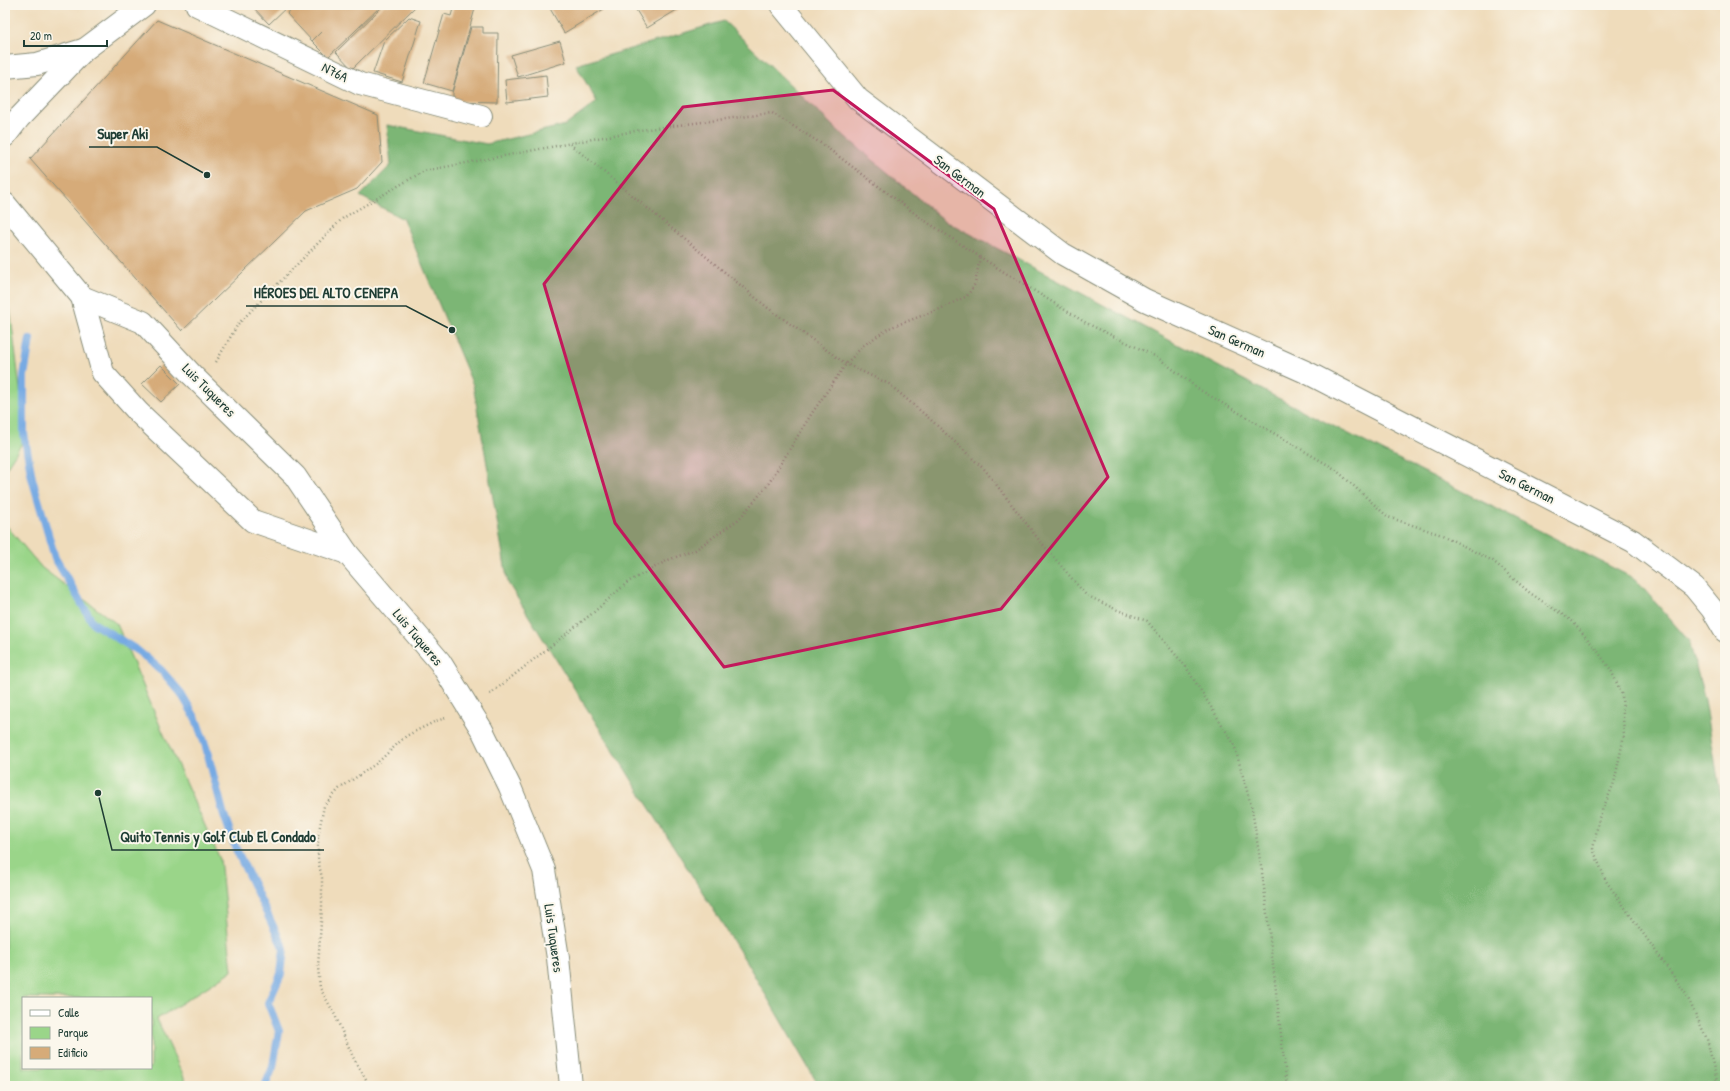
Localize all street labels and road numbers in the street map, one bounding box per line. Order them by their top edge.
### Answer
street label: N76A [319,57,352,86]
street label: San German [930,150,990,201]
street label: San German [1206,320,1269,362]
street label: Luis Tuqueres [178,359,240,421]
street label: San German [1496,463,1558,508]
street label: Luis Tuqueres [388,604,448,670]
street label: Luis Tuqueres [539,903,569,973]

